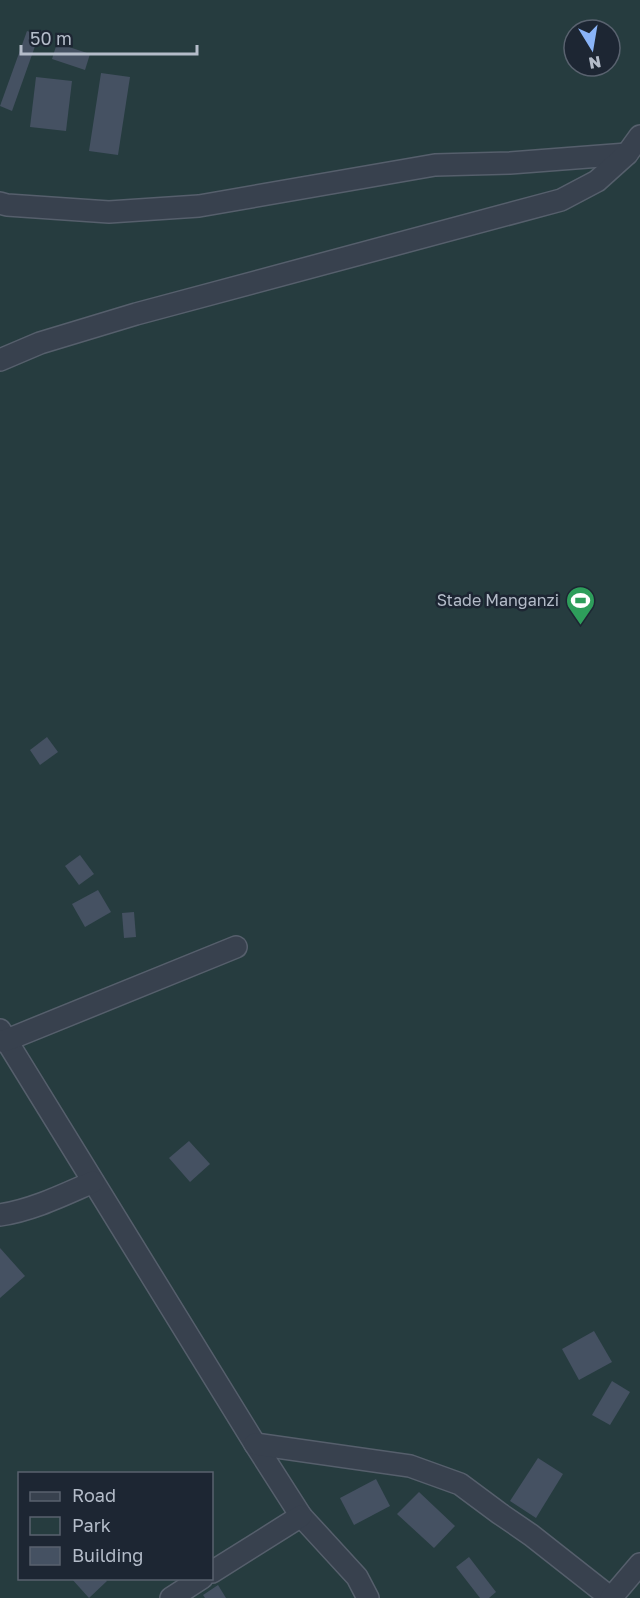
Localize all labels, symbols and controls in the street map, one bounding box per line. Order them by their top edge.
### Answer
scale bar [21,18,196,56]
north arrow [562,18,622,78]
text: 50 m [30,27,72,49]
text: N [587,52,603,74]
sports icon: Stade Manganzi [564,584,596,626]
place label: Stade Manganzi [437,590,559,610]
legend [18,1472,213,1580]
text: Road [72,1484,116,1506]
text: Park [72,1514,111,1536]
text: Building [72,1544,143,1566]

